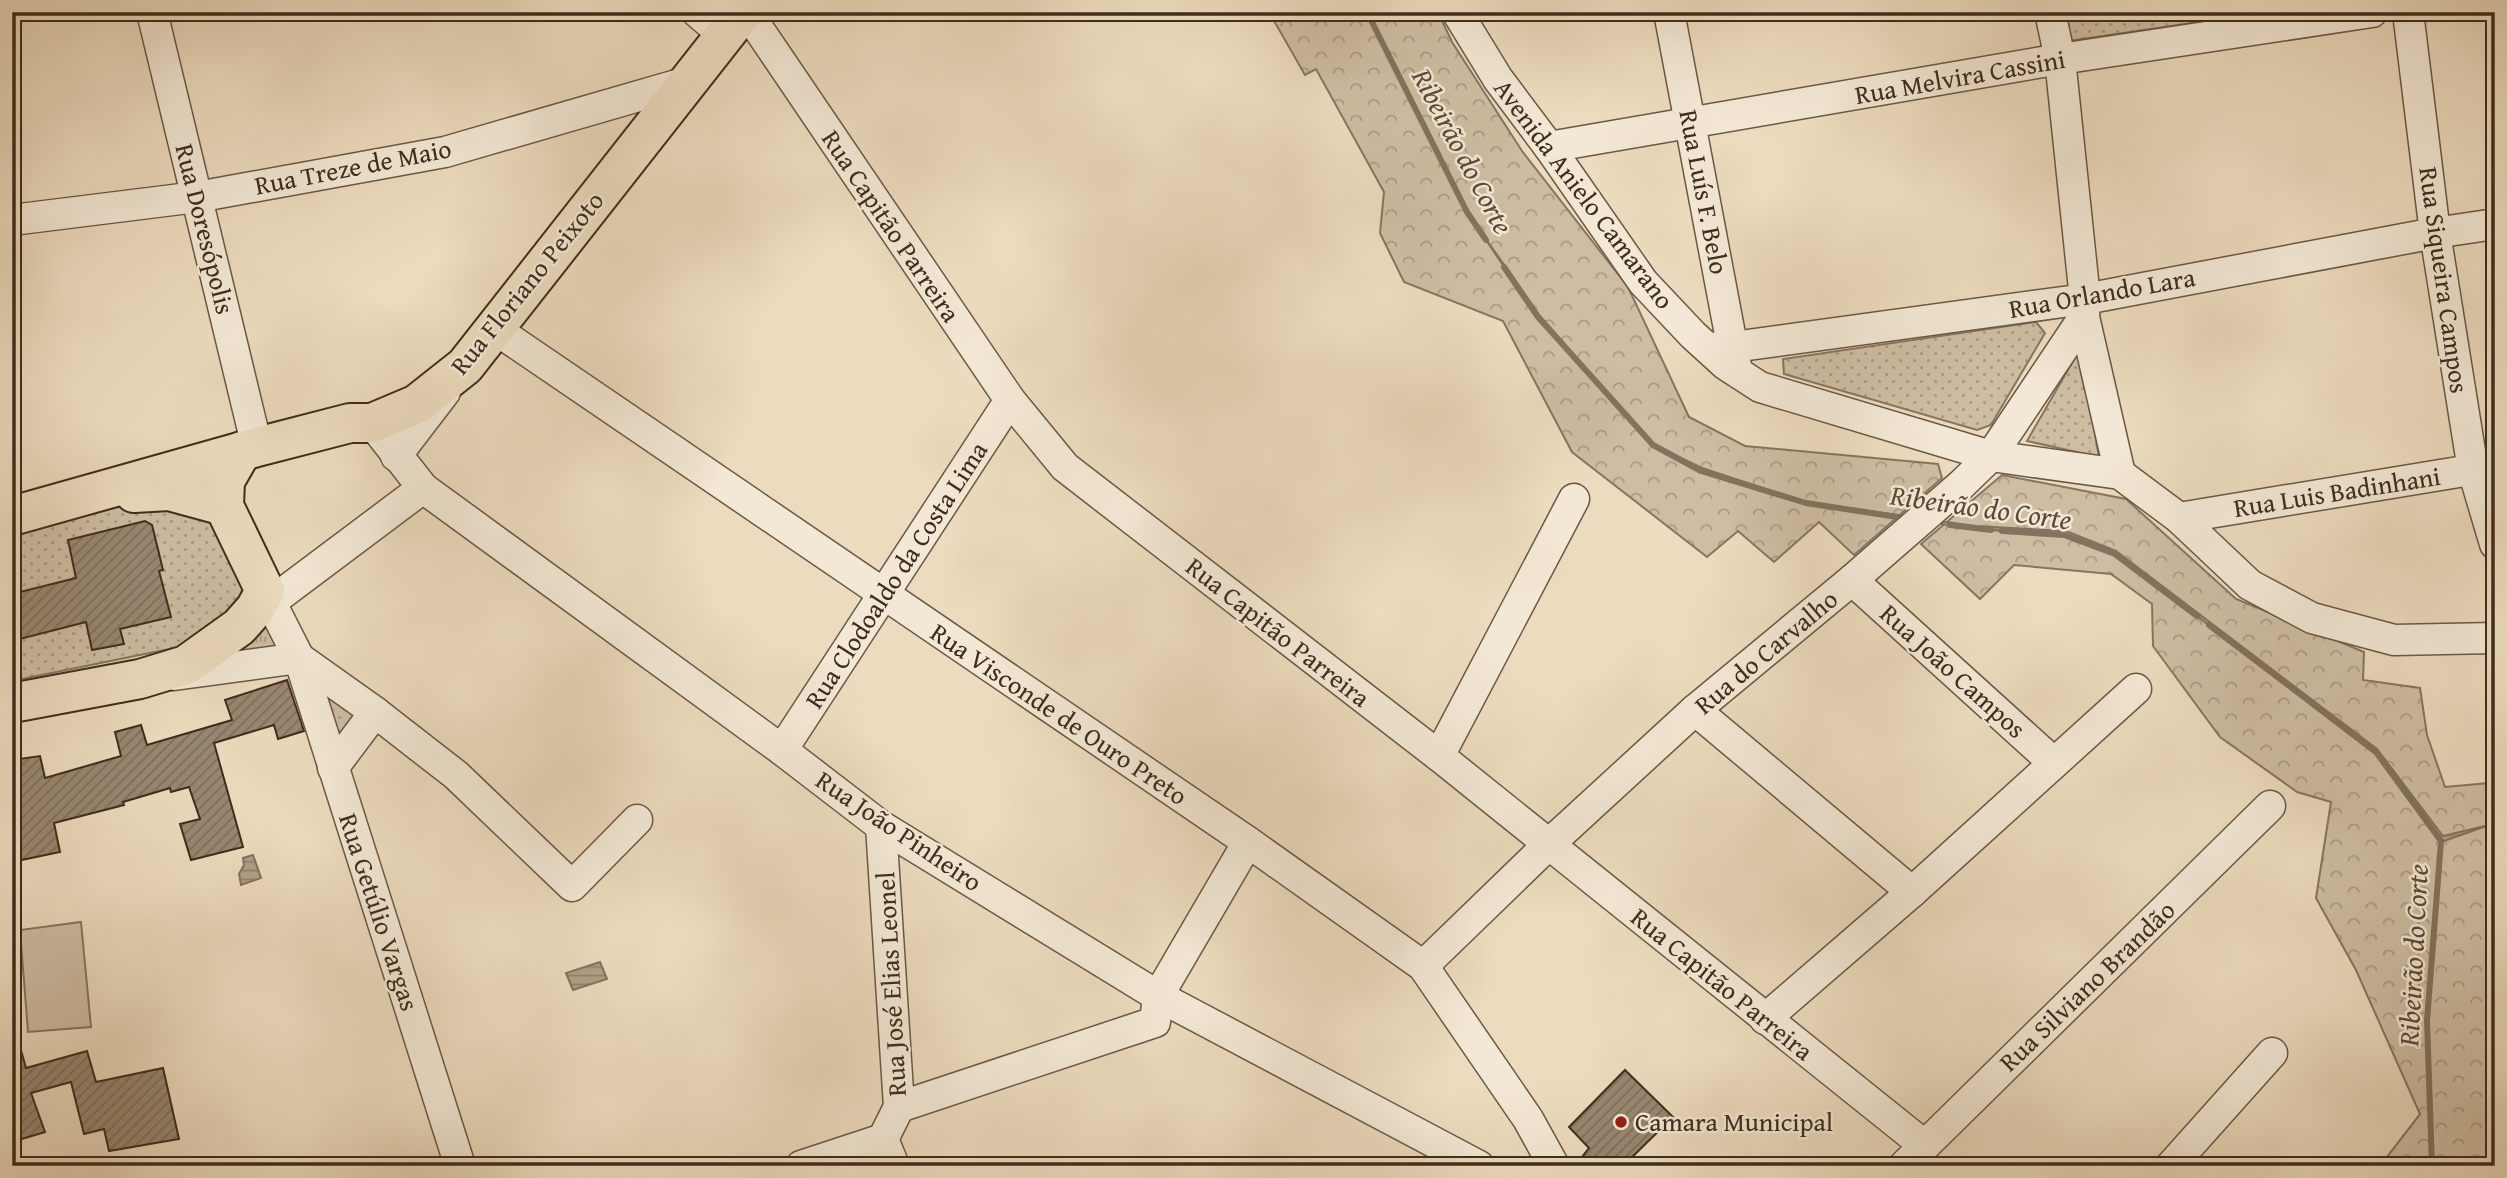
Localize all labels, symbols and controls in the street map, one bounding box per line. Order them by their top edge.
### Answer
street label: Rua Melvira Cassini [1852,39,2068,114]
water label: Ribeirão do Corte [1402,60,1524,241]
street label: Avenida Anielo Camarano [1485,70,1684,317]
street label: Rua Luís F. Belo [1669,106,1740,277]
street label: Rua Capitão Parreira [812,122,971,330]
street label: Rua Treze de Maio [251,128,455,205]
street label: Rua Doresópolis [165,140,246,318]
street label: Rua Siqueira Campos [2409,164,2480,396]
street label: Rua Floriano Peixoto [440,183,613,383]
street label: Rua Orlando Lara [2006,257,2199,328]
street label: Rua Clodoaldo da Costa Lima [794,433,997,716]
street label: Rua Luis Badinhani [2231,456,2443,527]
water label: Ribeirão do Corte [1887,473,2074,540]
street label: Rua Capitão Parreira [1178,547,1379,717]
street label: Rua do Carvalho [1685,580,1846,723]
street label: Rua João Campos [1872,594,2035,747]
street label: Rua Visconde de Ouro Preto [923,613,1196,814]
street label: Rua João Pinheiro [808,760,990,901]
street label: Rua Getúlio Vargas [329,808,430,1016]
water label: Ribeirão do Corte [2387,863,2438,1048]
street label: Rua José Elias Leonel [865,871,916,1097]
street label: Rua Silviano Brandão [1990,891,2184,1080]
street label: Rua Capitão Parreira [1623,898,1822,1070]
place label: Camara Municipal [1635,1102,1833,1141]
marker: Camara Municipal [1613,1114,1629,1130]

